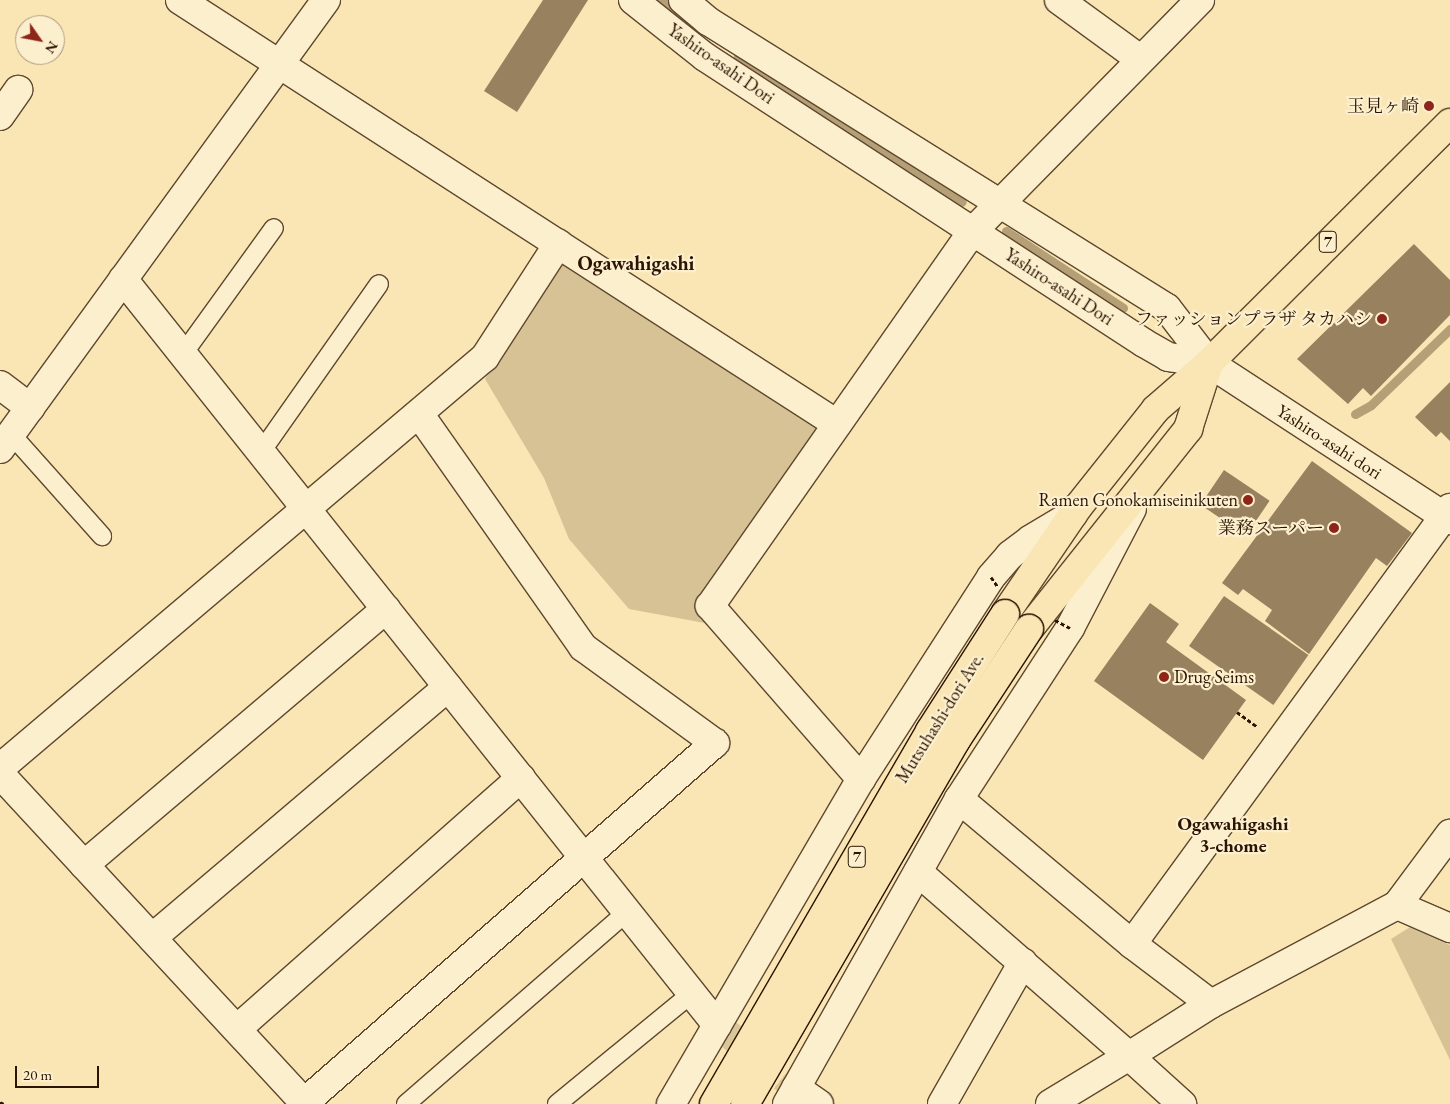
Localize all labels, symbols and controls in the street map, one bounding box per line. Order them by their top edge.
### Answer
north arrow [15,15,65,65]
street label: Yashiro-asahi Dori [663,19,779,109]
text: N [41,38,62,57]
place label: 玉見ヶ崎 [1347,95,1419,117]
marker: 玉見ヶ崎 [1423,100,1435,112]
road number: 7 [1318,228,1338,256]
street label: Yashiro-asahi Dori [1000,244,1118,330]
district label: Ogawahigashi [578,251,694,275]
place label: ファッションプラザ タカハシ [1134,308,1372,330]
marker: ファッションプラザ タカハシ [1376,313,1388,325]
street label: Yashiro-asahi dori [1272,400,1386,484]
place label: Ramen Gonokamiseinikuten [1038,489,1238,511]
marker: Ramen Gonokamiseinikuten [1242,494,1254,506]
place label: 業務スーパー [1217,517,1324,539]
marker: 業務スーパー [1328,522,1340,534]
street label: Mutsuhashi-dori Ave. [891,649,989,787]
place label: Drug Seims [1174,666,1254,688]
marker: Drug Seims [1158,671,1170,683]
district label: Ogawahigashi 3-chome [1177,813,1289,857]
road number: 7 [847,844,867,870]
scale bar [18,1056,101,1088]
text: 20 m [23,1065,52,1084]

